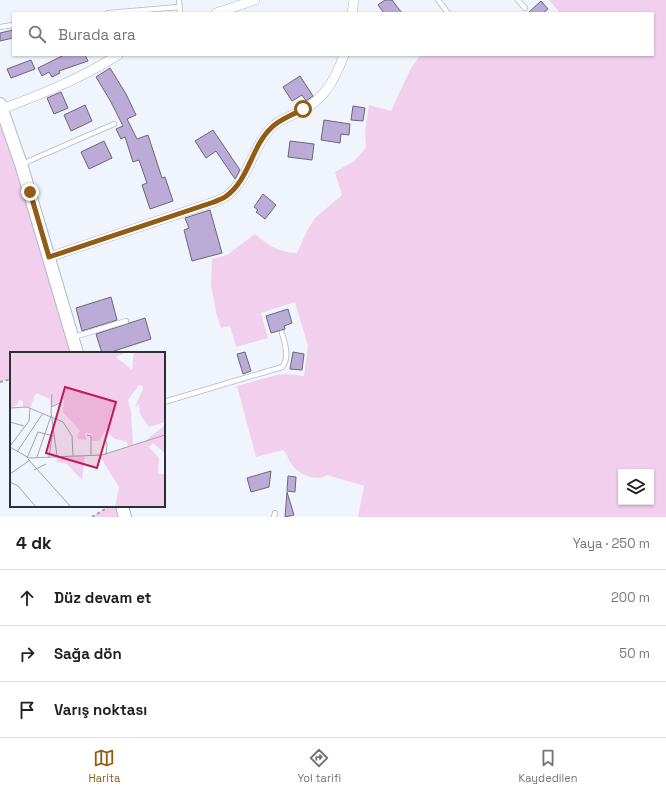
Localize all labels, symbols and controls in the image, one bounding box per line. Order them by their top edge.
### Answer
search box [12,12,654,56]
icon: search [26,23,48,45]
text: Burada ara [58,25,136,44]
route start [294,100,312,118]
route end [21,183,39,201]
inset map [10,352,165,507]
map controls [618,469,654,505]
button: layers [618,469,654,505]
text: 4 dk [16,532,52,554]
text: Yaya · 250 m [573,535,650,552]
icon: ahead [16,587,38,609]
text: Düz devam et [54,588,151,607]
text: 200 m [611,589,650,606]
icon: right [16,643,38,665]
text: Sağa dön [54,644,122,663]
text: 50 m [619,645,650,662]
icon: arrive [16,699,38,721]
text: Varış noktası [54,700,147,719]
tab: Harita [89,747,120,785]
tab: Yol tarifi [297,747,341,785]
tab: Kaydedilen [518,747,577,785]

